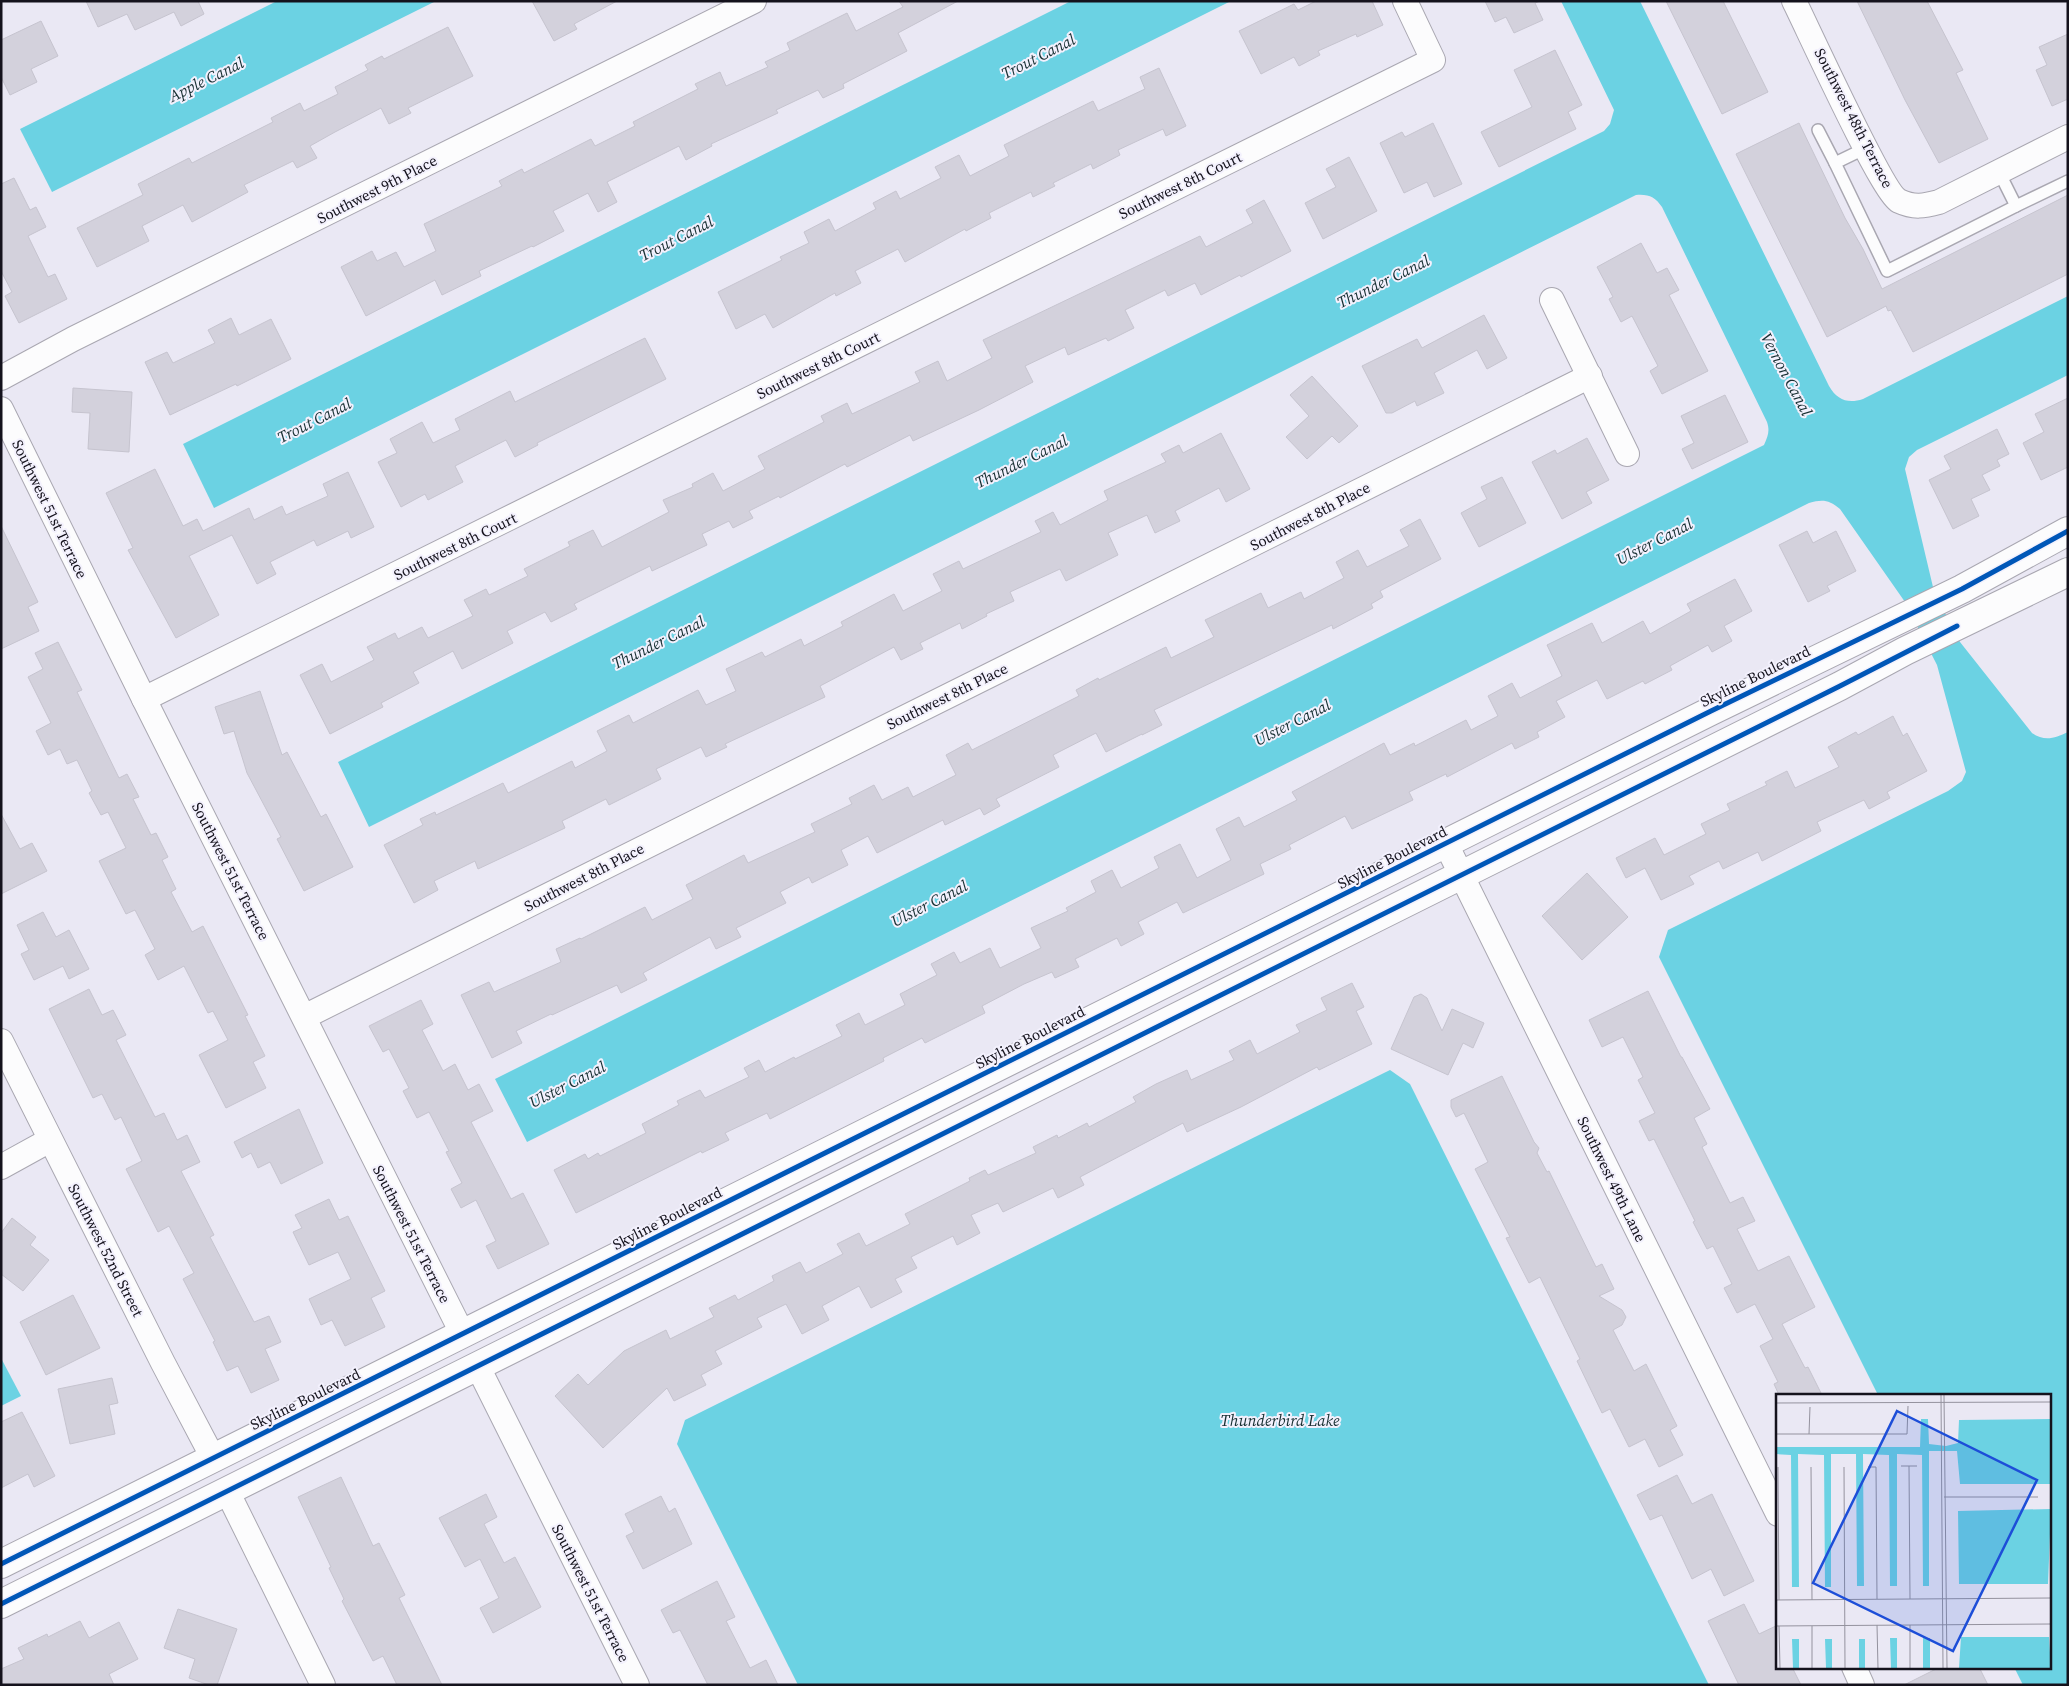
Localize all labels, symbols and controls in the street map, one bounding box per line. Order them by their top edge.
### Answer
water label: Trout Canal [997,28,1079,84]
street label: Southwest 48th Terrace [1810,44,1899,192]
water label: Apple Canal [164,51,248,107]
street label: Southwest 8th Court [1115,146,1245,224]
street label: Southwest 9th Place [313,149,441,228]
water label: Trout Canal [635,210,717,266]
water label: Thunder Canal [1333,249,1434,313]
street label: Southwest 8th Court [753,326,883,404]
water label: Vernon Canal [1756,329,1818,420]
water label: Trout Canal [273,392,355,448]
water label: Thunder Canal [971,429,1072,493]
street label: Southwest 51st Terrace [7,436,93,582]
street label: Southwest 8th Place [1246,476,1374,555]
street label: Southwest 8th Court [390,507,520,585]
water label: Ulster Canal [1612,512,1696,570]
water label: Thunder Canal [608,610,709,674]
street label: Skyline Boulevard [1696,640,1814,712]
street label: Southwest 8th Place [883,657,1011,734]
water label: Ulster Canal [1250,693,1334,751]
street label: Southwest 51st Terrace [187,799,275,944]
street label: Skyline Boulevard [1334,820,1451,894]
street label: Southwest 8th Place [520,837,648,916]
water label: Ulster Canal [887,874,971,932]
street label: Skyline Boulevard [972,1000,1089,1074]
water label: Ulster Canal [525,1055,609,1113]
street label: Southwest 49th Lane [1572,1113,1652,1246]
street label: Southwest 51st Terrace [368,1162,456,1307]
street label: Southwest 52nd Street [63,1180,149,1320]
street label: Skyline Boulevard [609,1181,726,1255]
street label: Skyline Boulevard [246,1363,364,1435]
inset map [1776,1394,2052,1668]
water label: Thunderbird Lake [1221,1409,1340,1431]
street label: Southwest 51st Terrace [547,1521,635,1666]

